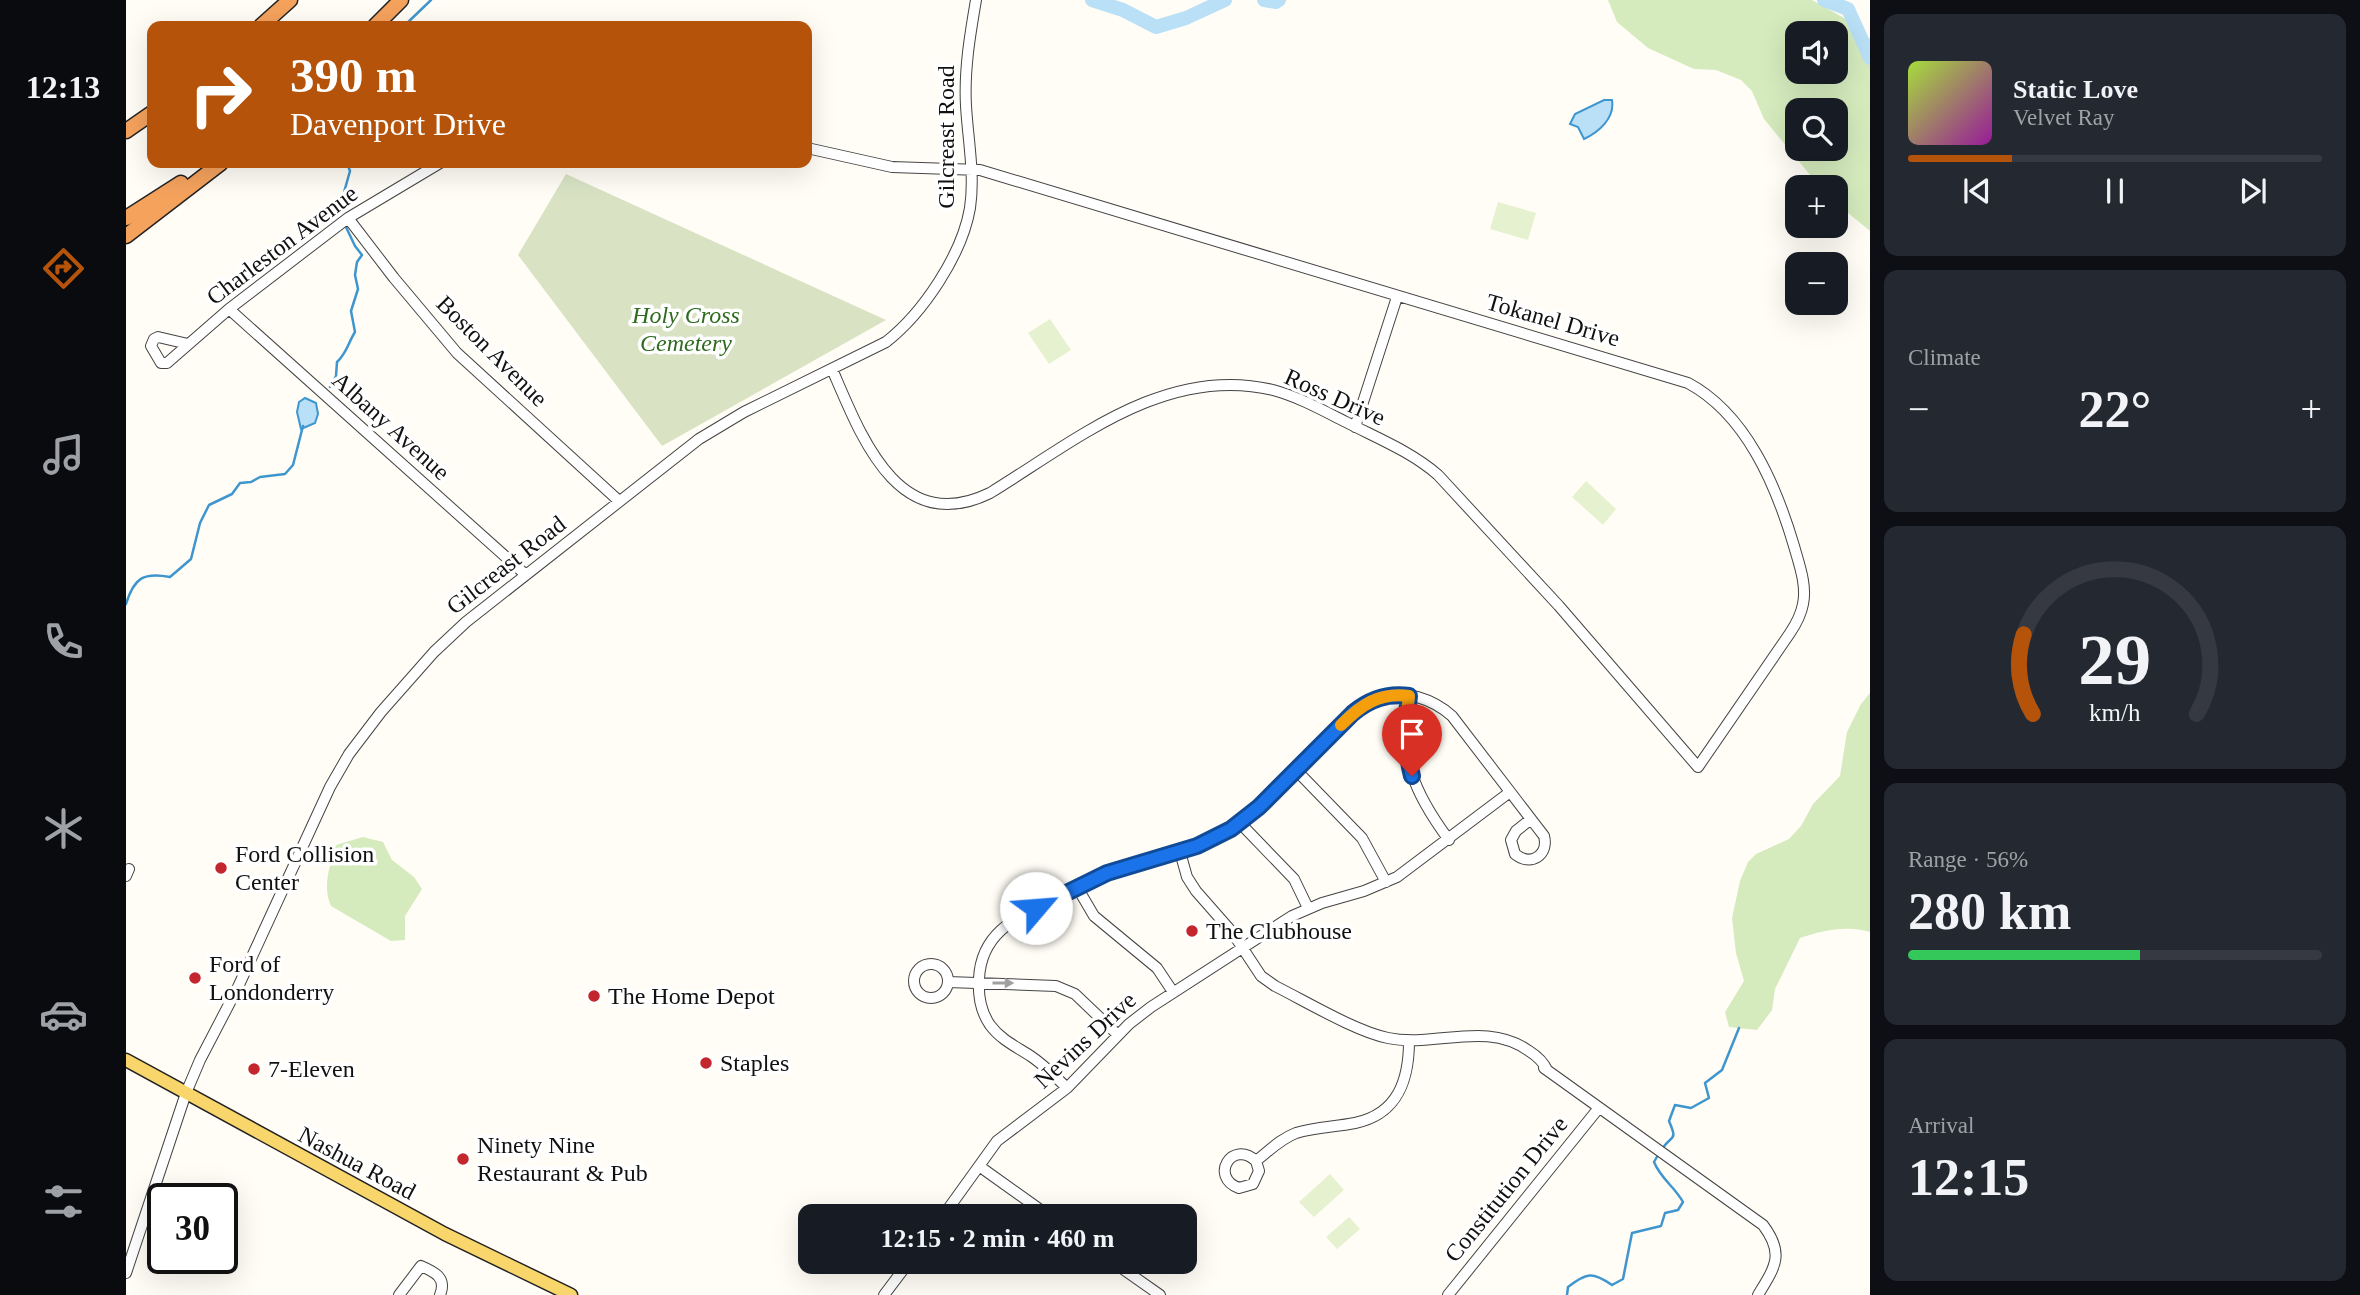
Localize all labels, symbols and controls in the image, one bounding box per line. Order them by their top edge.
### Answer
map controls [1785,21,1848,315]
button: sound [1785,21,1848,84]
text: 390 m [290,48,417,103]
icon: right [175,49,266,140]
street label: Gilcreast Road [933,65,959,209]
text: 12:13 [26,69,100,105]
text: Static Love [2013,75,2138,104]
button: search [1785,98,1848,161]
text: Velvet Ray [2013,105,2115,130]
text: Davenport Drive [290,106,506,142]
icon: previous [1958,172,1996,210]
icon: pause [2096,172,2134,210]
icon: next [2234,172,2272,210]
button: + [1785,175,1848,238]
street label: Charleston Avenue [202,180,362,310]
icon: directions [39,244,88,293]
button: − [1785,252,1848,315]
street label: Tokanel Drive [1483,289,1623,351]
street label: Boston Avenue [431,290,553,412]
park label: Holy Cross Cemetery [631,302,740,356]
text: Climate [1908,345,1981,370]
street label: Ross Drive [1281,363,1389,431]
street label: Albany Avenue [327,367,455,485]
text: 22° [2079,381,2151,438]
text: − [1908,388,1929,430]
text: + [2301,388,2322,430]
icon: music [39,430,88,479]
street label: Gilcreast Road [442,511,570,619]
icon: phone [39,617,88,666]
text: 29 [2079,619,2151,700]
text: km/h [2089,698,2141,725]
pin [1382,704,1442,776]
icon: arrive [1393,715,1431,753]
icon: climate [39,804,88,853]
place label: Ford Collision Center [235,841,374,895]
text: Range · 56% [1908,847,2028,872]
marker: Ford Collision Center [213,860,229,876]
position arrow [999,871,1073,945]
text: 280 km [1908,883,2071,940]
place label: The Clubhouse [1206,918,1352,944]
marker: The Clubhouse [1184,923,1200,939]
place label: Ford of Londonderry [209,951,334,1005]
marker: Ford of Londonderry [187,970,203,986]
one-way arrow [992,977,1014,989]
place label: The Home Depot [608,983,775,1009]
street label: Nevins Drive [1029,987,1141,1093]
marker: The Home Depot [586,988,602,1004]
icon: car [39,990,88,1039]
place label: Staples [720,1050,789,1076]
marker: Staples [698,1055,714,1071]
place label: 7-Eleven [268,1056,355,1082]
marker: 7-Eleven [246,1061,262,1077]
street label: Constitution Drive [1439,1111,1573,1267]
text: Arrival [1908,1113,1974,1138]
street label: Nashua Road [294,1121,420,1205]
place label: Ninety Nine Restaurant & Pub [477,1132,648,1186]
text: 12:15 [1908,1149,2029,1206]
marker: Ninety Nine Restaurant & Pub [455,1151,471,1167]
icon: filters [39,1177,88,1226]
speed limit sign: 30 [147,1183,238,1274]
text: 12:15 · 2 min · 460 m [881,1224,1115,1253]

